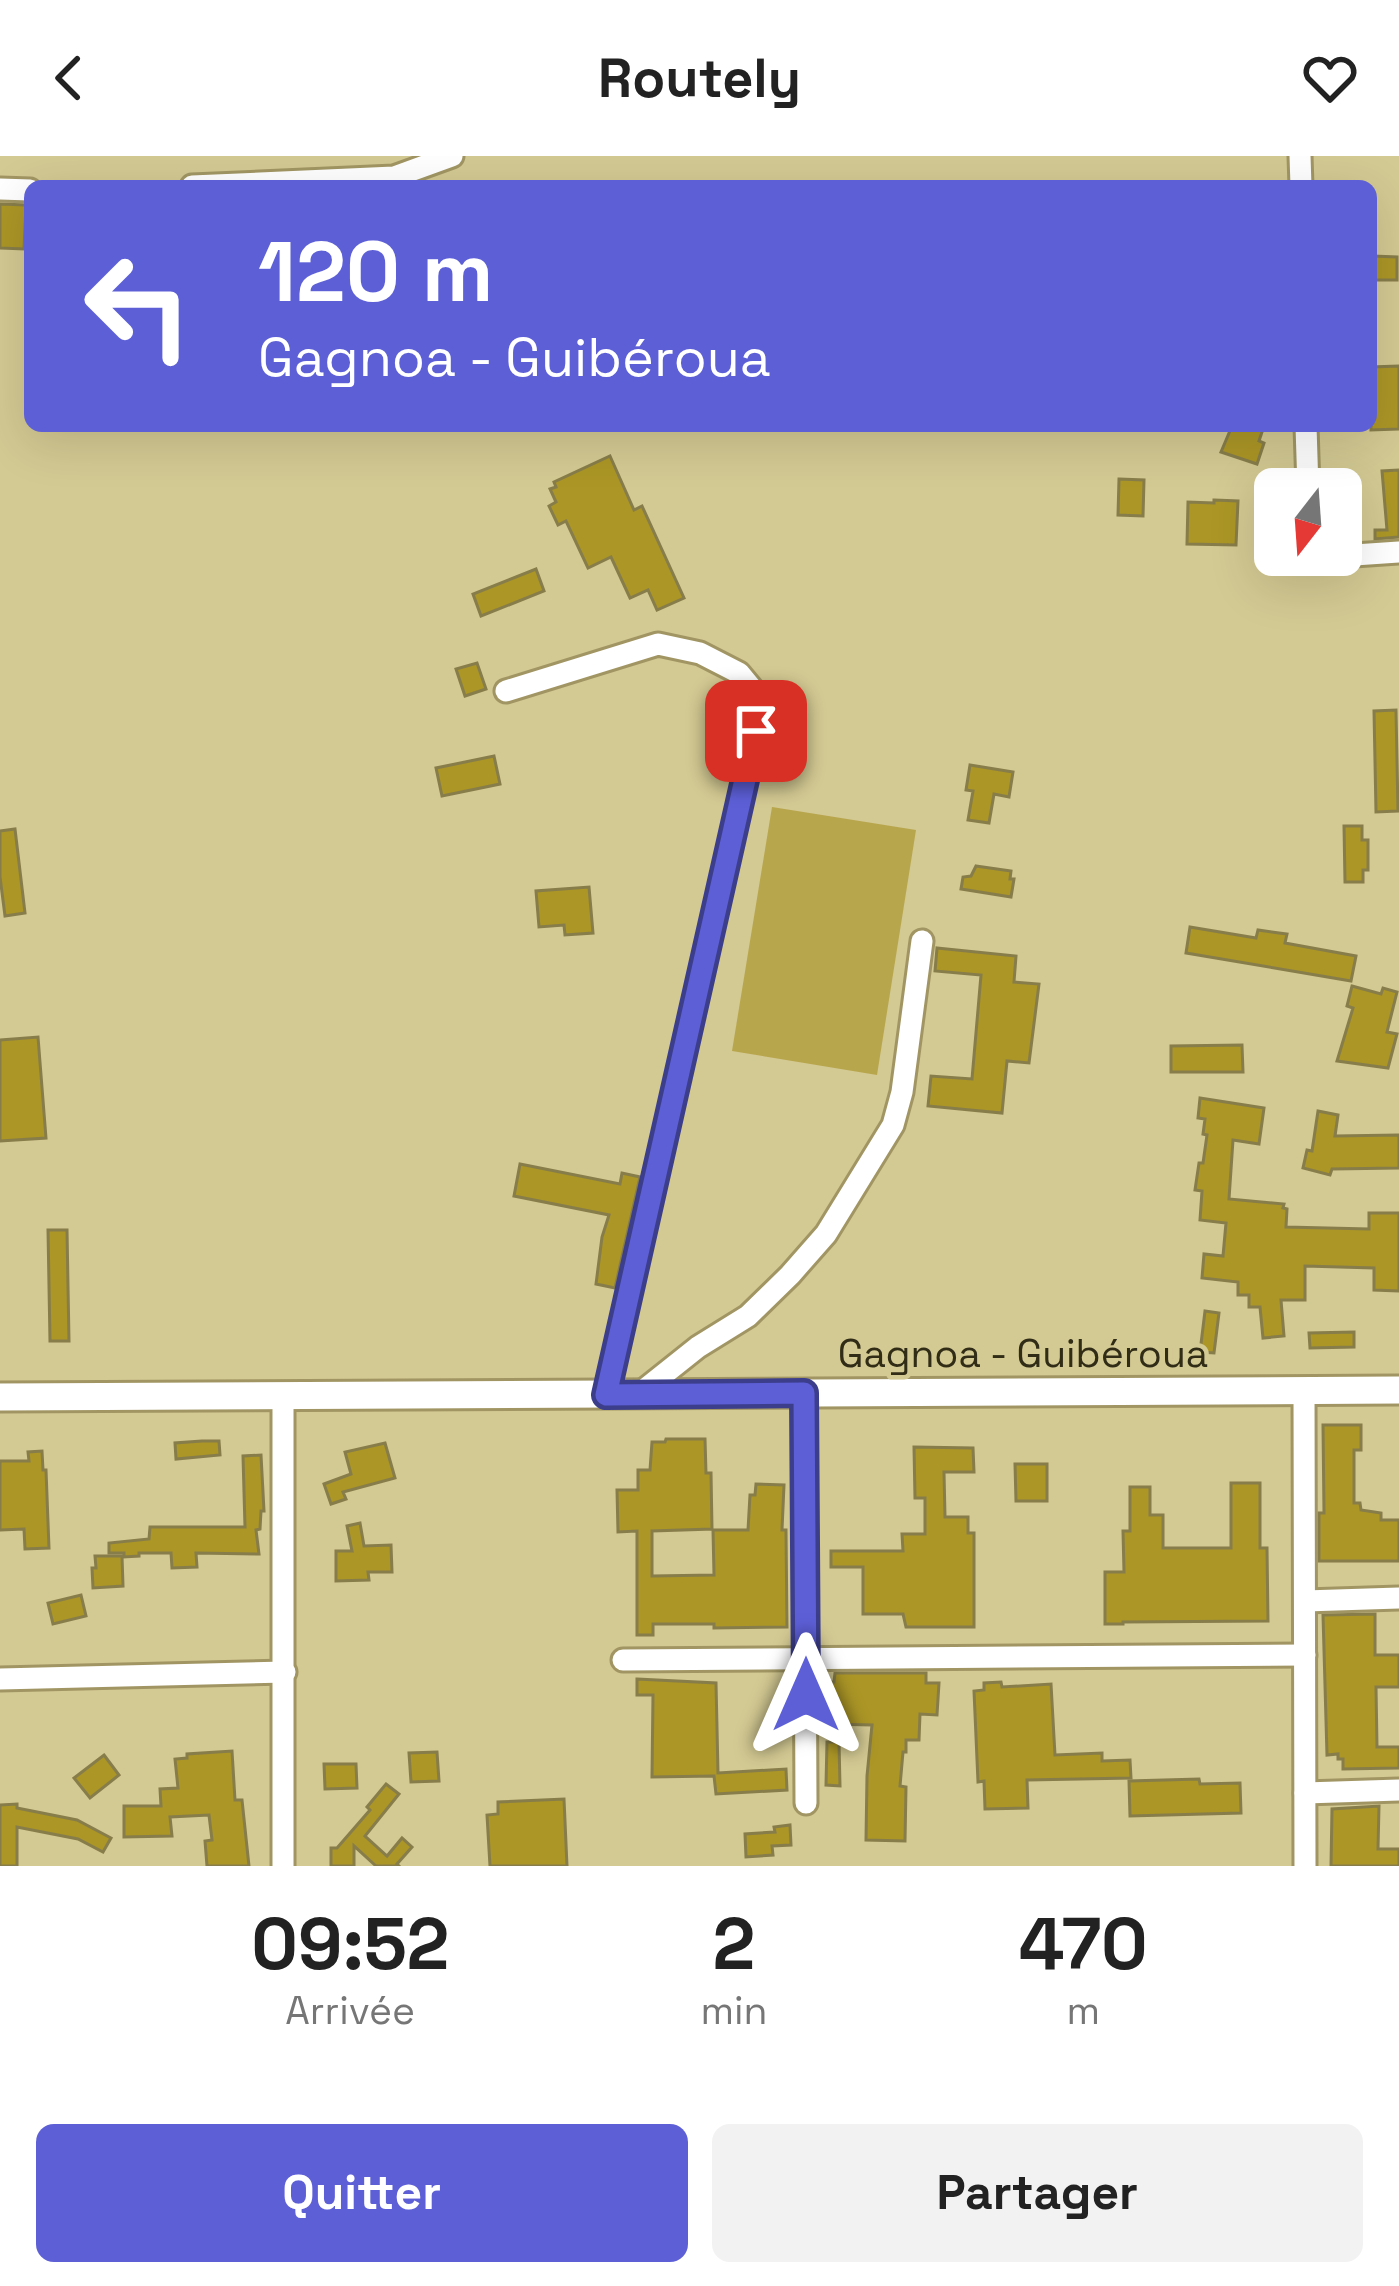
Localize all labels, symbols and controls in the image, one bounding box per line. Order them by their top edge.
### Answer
text: Routely [598,44,801,113]
icon: back [36,45,102,111]
icon: heart [1297,45,1363,111]
text: 120 m [258,218,493,326]
icon: left [60,228,216,384]
text: Gagnoa - Guibéroua [258,323,771,392]
north arrow [1254,468,1362,576]
map controls [1254,468,1362,576]
pin [705,680,807,782]
icon: arrive [723,698,789,764]
street label: Gagnoa - Guibéroua [838,1329,1208,1378]
position arrow [743,1632,869,1758]
text: 09:52 [251,1898,449,1990]
text: 2 [713,1898,755,1990]
text: 470 [1019,1898,1148,1990]
text: Arrivée [285,1986,415,2035]
text: min [700,1986,768,2035]
text: m [1066,1986,1100,2035]
button: Quitter [36,2124,688,2262]
button: Partager [712,2124,1363,2262]

